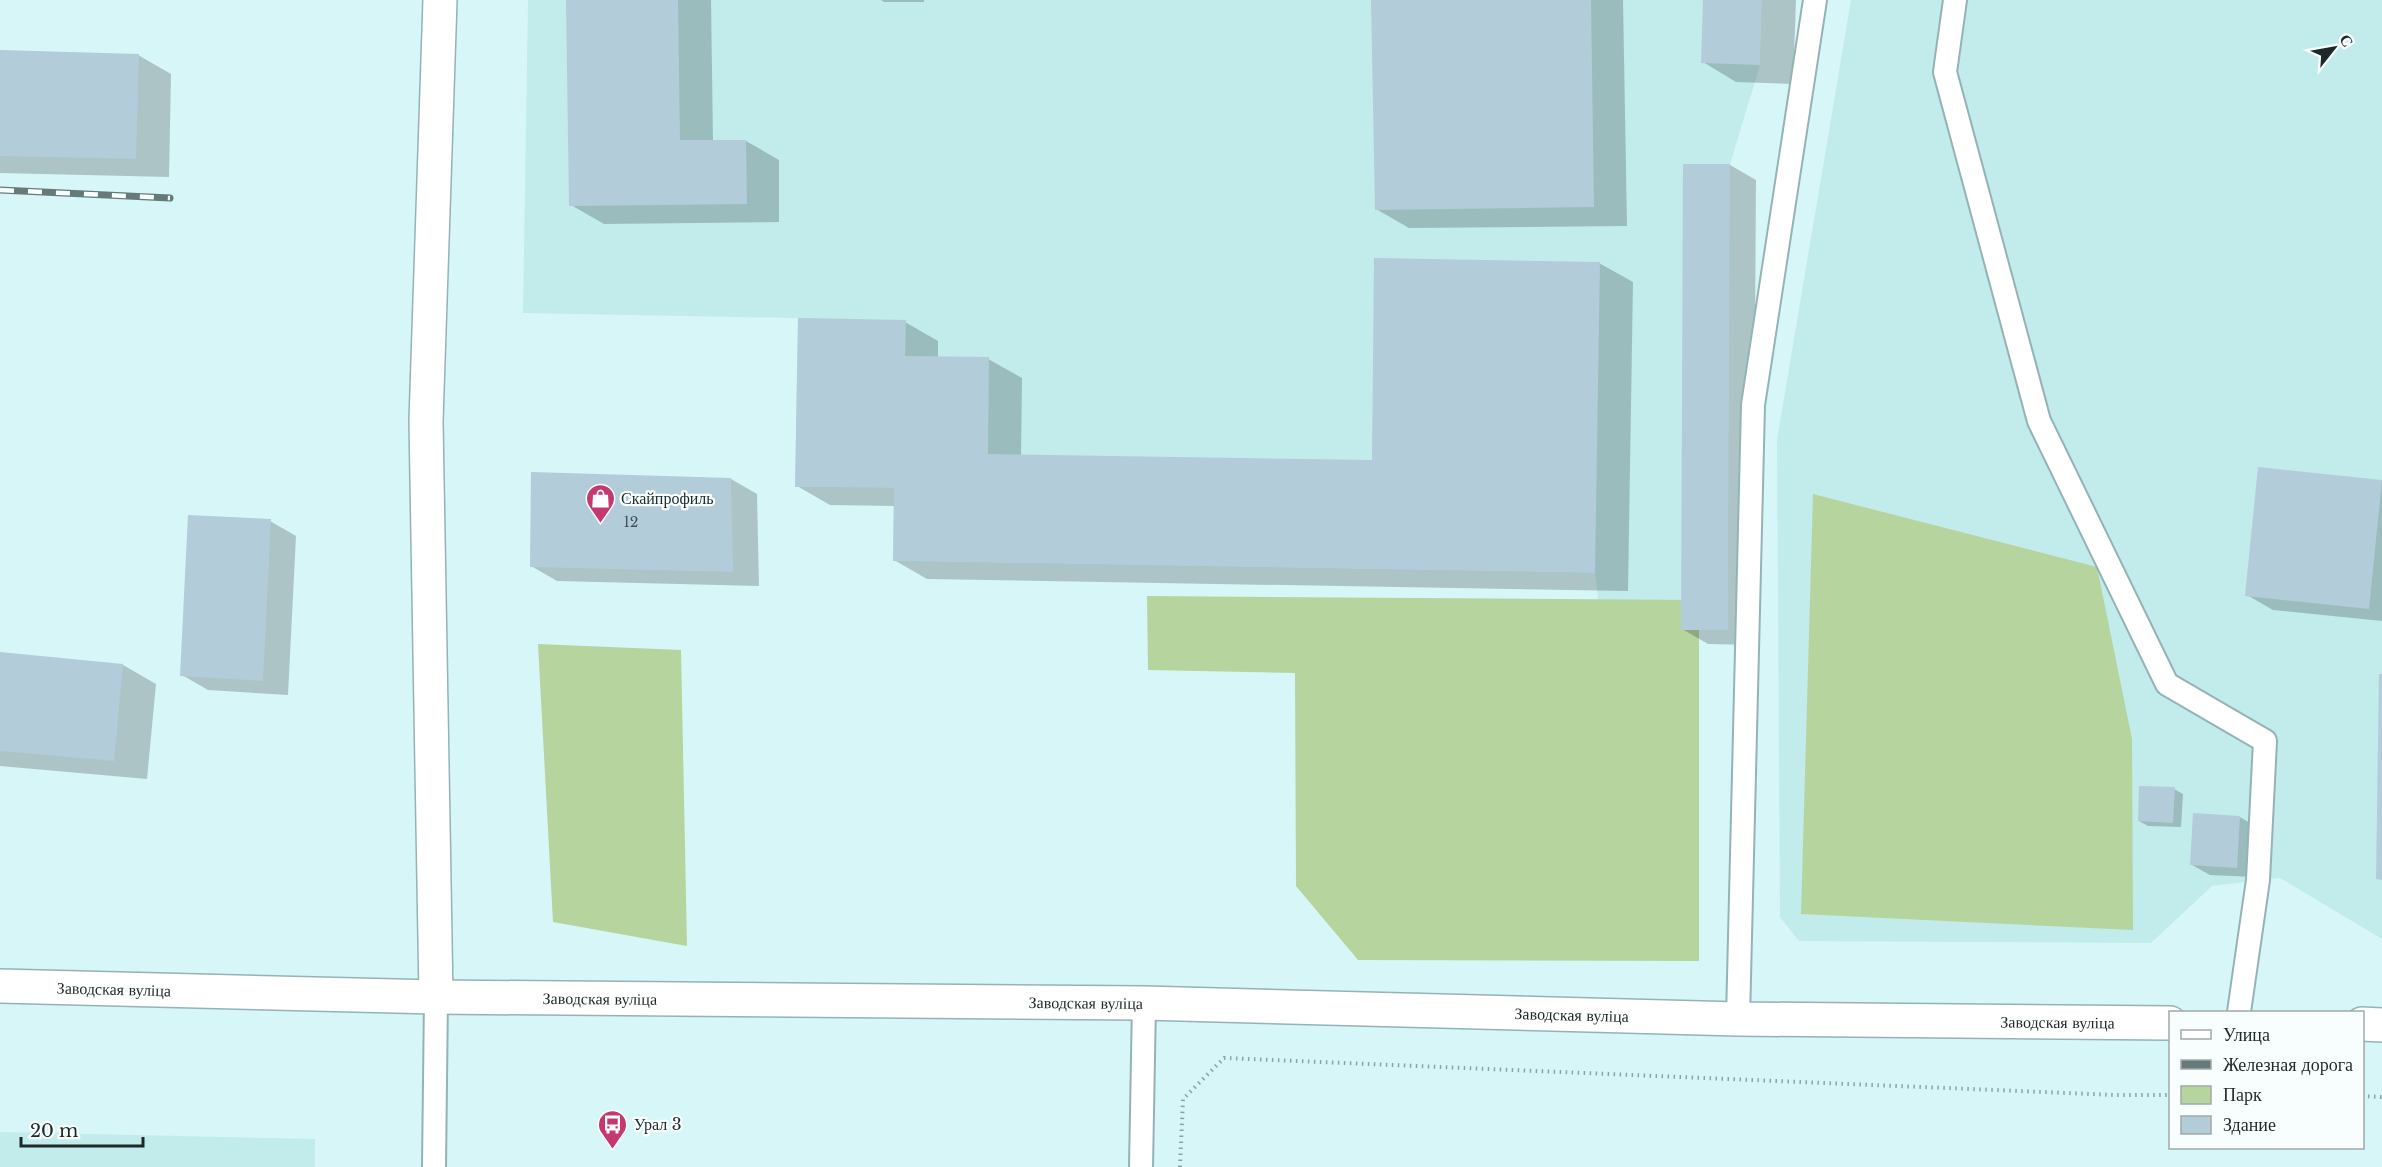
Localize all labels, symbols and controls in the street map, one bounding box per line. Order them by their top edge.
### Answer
north arrow [2304,18,2364,78]
text: С [2335,30,2358,50]
shop icon: Скайпрофиль [584,482,616,524]
place label: Скайпрофиль [621,488,714,508]
house number: 12 [624,513,638,531]
street label: Заводская вуліца [57,977,171,1000]
street label: Заводская вуліца [543,988,657,1009]
street label: Заводская вуліца [1029,992,1143,1013]
street label: Заводская вуліца [1514,1003,1629,1026]
street label: Заводская вуліца [2000,1011,2115,1032]
legend [2169,1011,2364,1149]
text: Улица [2223,1024,2270,1046]
text: Железная дорога [2223,1054,2353,1076]
text: Парк [2223,1084,2262,1106]
bus stop icon: Урал 3 [597,1108,629,1150]
scale bar [21,1110,142,1148]
place label: Урал 3 [634,1114,682,1134]
text: Здание [2223,1114,2276,1136]
text: 20 m [30,1120,78,1142]

